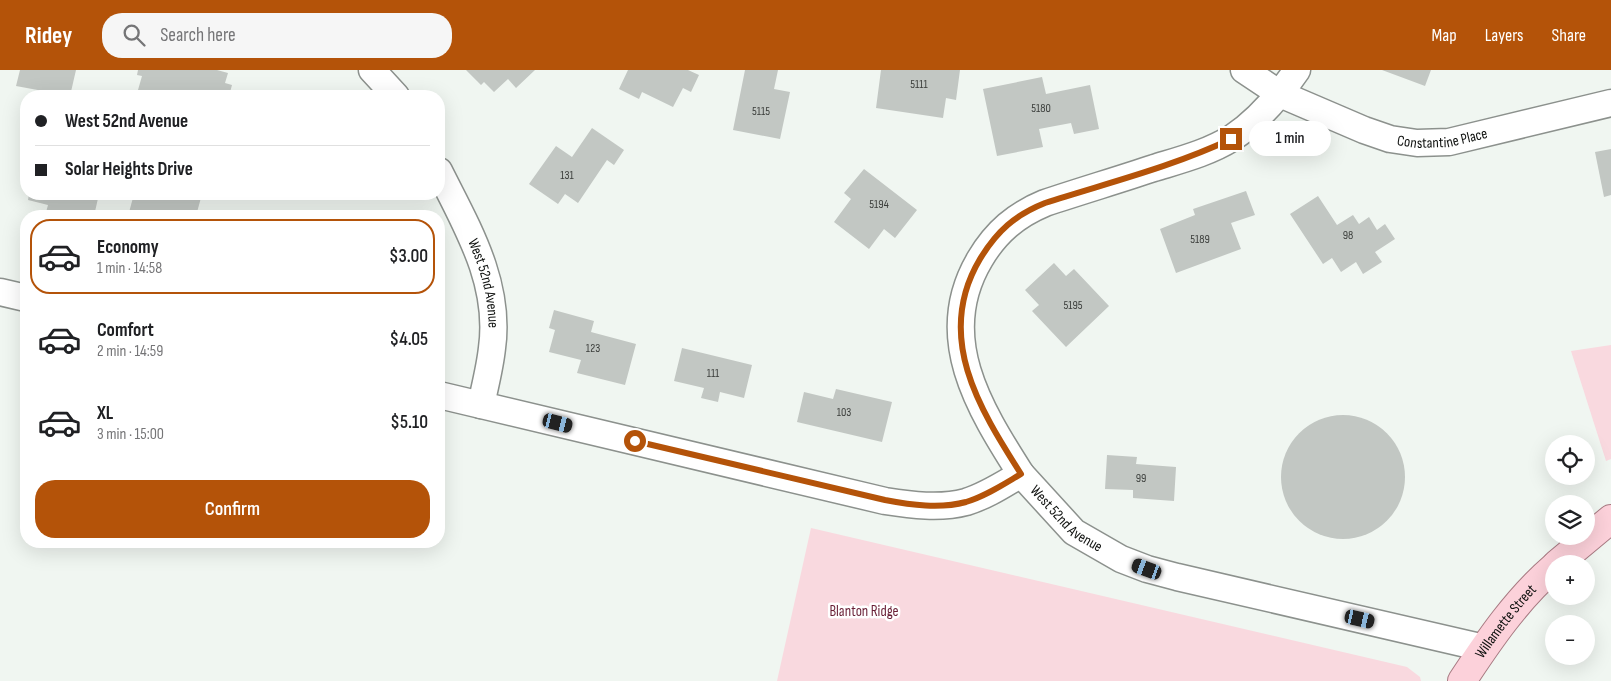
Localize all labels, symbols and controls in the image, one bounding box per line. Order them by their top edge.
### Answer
search box [102,13,452,58]
text: Ridey [25,21,72,50]
icon: search [120,21,148,49]
text: Search here [160,24,236,47]
text: Map [1432,25,1457,46]
text: Layers [1485,25,1524,46]
text: Share [1552,25,1586,46]
house number: 5111 [910,77,929,92]
house number: 5180 [1031,101,1051,116]
house number: 5115 [752,104,770,119]
text: West 52nd Avenue [65,110,188,133]
callout: 1 min [1248,122,1331,156]
street label: Constantine Place [1396,124,1489,153]
route end [1220,128,1242,150]
text: 1 min [1275,129,1305,148]
text: Solar Heights Drive [65,158,193,181]
house number: 131 [560,168,575,183]
house number: 5194 [869,197,889,212]
house number: 98 [1343,228,1353,243]
house number: 5189 [1190,232,1210,247]
icon: car [37,234,82,279]
text: Economy [97,236,159,259]
street label: West 52nd Avenue [463,236,502,328]
text: $3.00 [389,245,428,268]
text: 1 min · 14:58 [97,259,162,278]
house number: 5195 [1063,298,1083,313]
icon: car [37,317,82,362]
text: Comfort [97,319,154,342]
text: $4.05 [390,328,428,351]
house number: 123 [586,341,600,356]
text: 2 min · 14:59 [97,342,163,361]
house number: 111 [707,366,720,381]
icon: car [37,400,82,445]
text: XL [97,402,113,425]
house number: 103 [837,405,851,420]
text: $5.10 [390,411,428,434]
car [541,412,574,434]
text: 3 min · 15:00 [97,425,164,444]
route start [624,430,646,452]
map controls [1545,435,1595,665]
button: locate [1545,435,1595,485]
house number: 99 [1136,471,1146,486]
button: Confirm [35,480,430,538]
street label: West 52nd Avenue [1026,481,1106,556]
button: layers [1545,495,1595,545]
button: + [1545,555,1595,605]
car [1130,557,1163,581]
street label: Willamette Street [1471,580,1541,662]
park label: Blanton Ridge [829,602,899,621]
car [1343,608,1376,630]
button: − [1545,615,1595,665]

